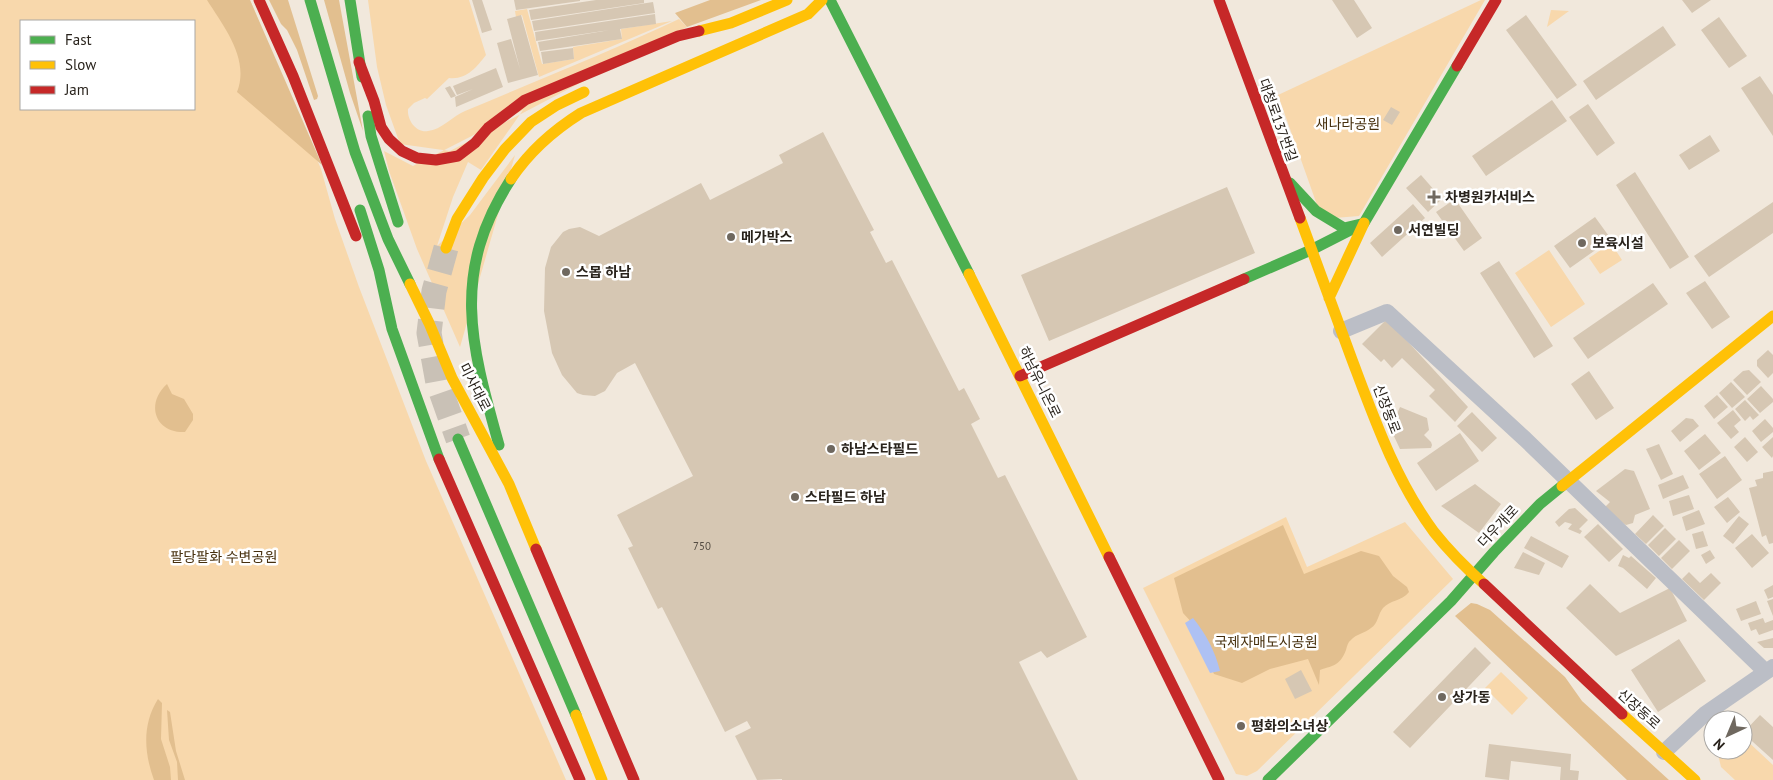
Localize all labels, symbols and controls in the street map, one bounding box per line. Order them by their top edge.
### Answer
legend [20,20,195,110]
text: Fast [65,30,92,49]
text: Slow [65,55,96,74]
street label: 대청로137번길 [1255,76,1301,164]
text: Jam [64,80,89,99]
park label: 새나라공원 [1316,115,1380,133]
place label: 차병원카서비스 [1445,188,1535,206]
marker: 차병원카서비스 [1427,190,1441,204]
place label: 서연빌딩 [1408,221,1460,239]
marker: 서연빌딩 [1392,224,1404,236]
place label: 메가박스 [741,228,793,246]
marker: 메가박스 [725,231,737,243]
place label: 보육시설 [1592,234,1644,252]
marker: 보육시설 [1576,237,1588,249]
place label: 스몹 하남 [576,263,631,281]
marker: 스몹 하남 [560,266,572,278]
street label: 하남유니온로 [1015,343,1065,421]
street label: 미사대로 [455,360,495,414]
street label: 신장동로 [1369,382,1405,436]
place label: 하남스타필드 [841,440,918,458]
marker: 하남스타필드 [825,443,837,455]
place label: 스타필드 하남 [805,488,886,506]
marker: 스타필드 하남 [789,491,801,503]
street label: 더우개로 [1474,501,1522,551]
house number: 750 [693,539,711,553]
park label: 팔당팔화 수변공원 [171,548,277,566]
park label: 국제자매도시공원 [1214,633,1318,651]
street label: 신장동로 [1614,685,1664,733]
place label: 상가동 [1452,688,1491,706]
marker: 상가동 [1436,691,1448,703]
north arrow [1703,710,1753,760]
place label: 평화의소녀상 [1251,717,1328,735]
marker: 평화의소녀상 [1235,720,1247,732]
text: N [1709,735,1729,754]

